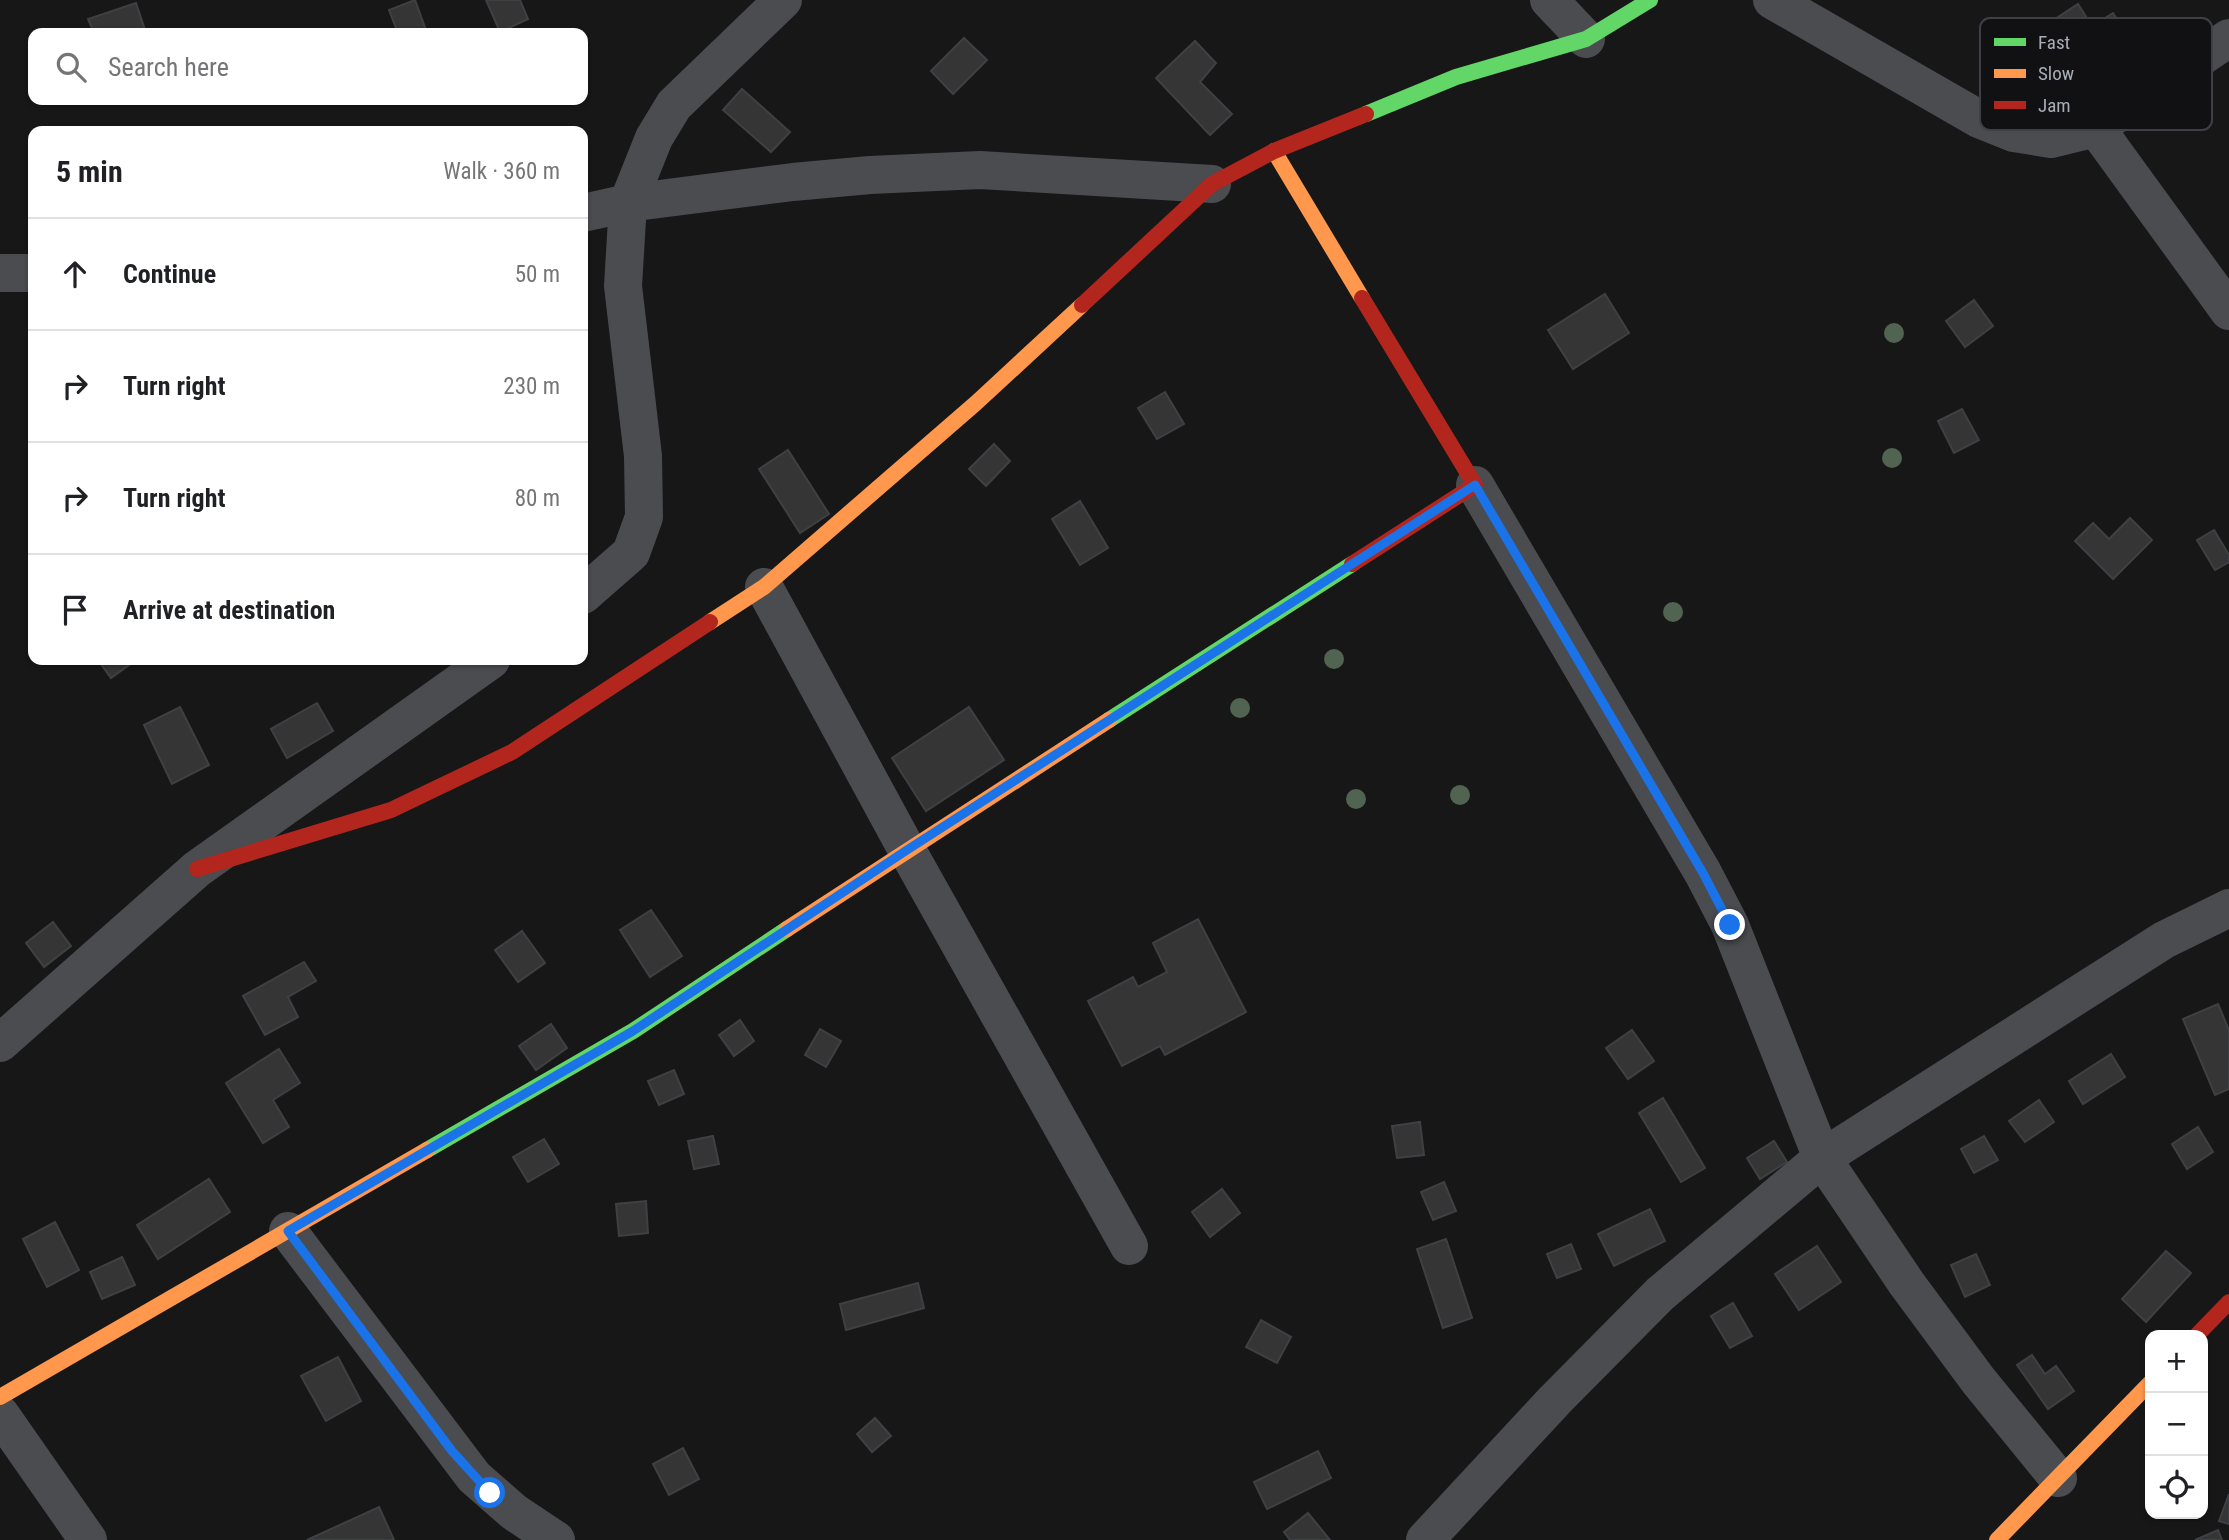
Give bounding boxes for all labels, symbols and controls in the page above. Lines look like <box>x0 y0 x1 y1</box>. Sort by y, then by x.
legend <box>1980 18 2212 130</box>
search box <box>28 28 588 105</box>
text: Fast <box>2038 31 2070 54</box>
icon: search <box>52 48 90 86</box>
text: Search here <box>108 52 229 82</box>
text: Slow <box>2038 62 2074 85</box>
text: Jam <box>2038 94 2071 117</box>
text: 5 min <box>56 154 123 189</box>
text: Walk · 360 m <box>443 158 560 185</box>
icon: ahead <box>56 255 94 293</box>
text: Continue <box>123 259 216 289</box>
text: 50 m <box>515 261 560 288</box>
icon: right <box>56 367 94 405</box>
text: Turn right <box>123 371 225 401</box>
text: 230 m <box>503 373 560 400</box>
icon: right <box>56 479 94 517</box>
text: Turn right <box>123 483 225 513</box>
text: 80 m <box>515 485 560 512</box>
icon: arrive <box>56 591 94 629</box>
text: Arrive at destination <box>123 595 335 625</box>
route end <box>1714 909 1745 940</box>
map controls <box>2145 1330 2208 1519</box>
button: + <box>2145 1330 2208 1393</box>
button: − <box>2145 1393 2208 1456</box>
button: locate <box>2145 1456 2208 1519</box>
route start <box>474 1477 505 1508</box>

